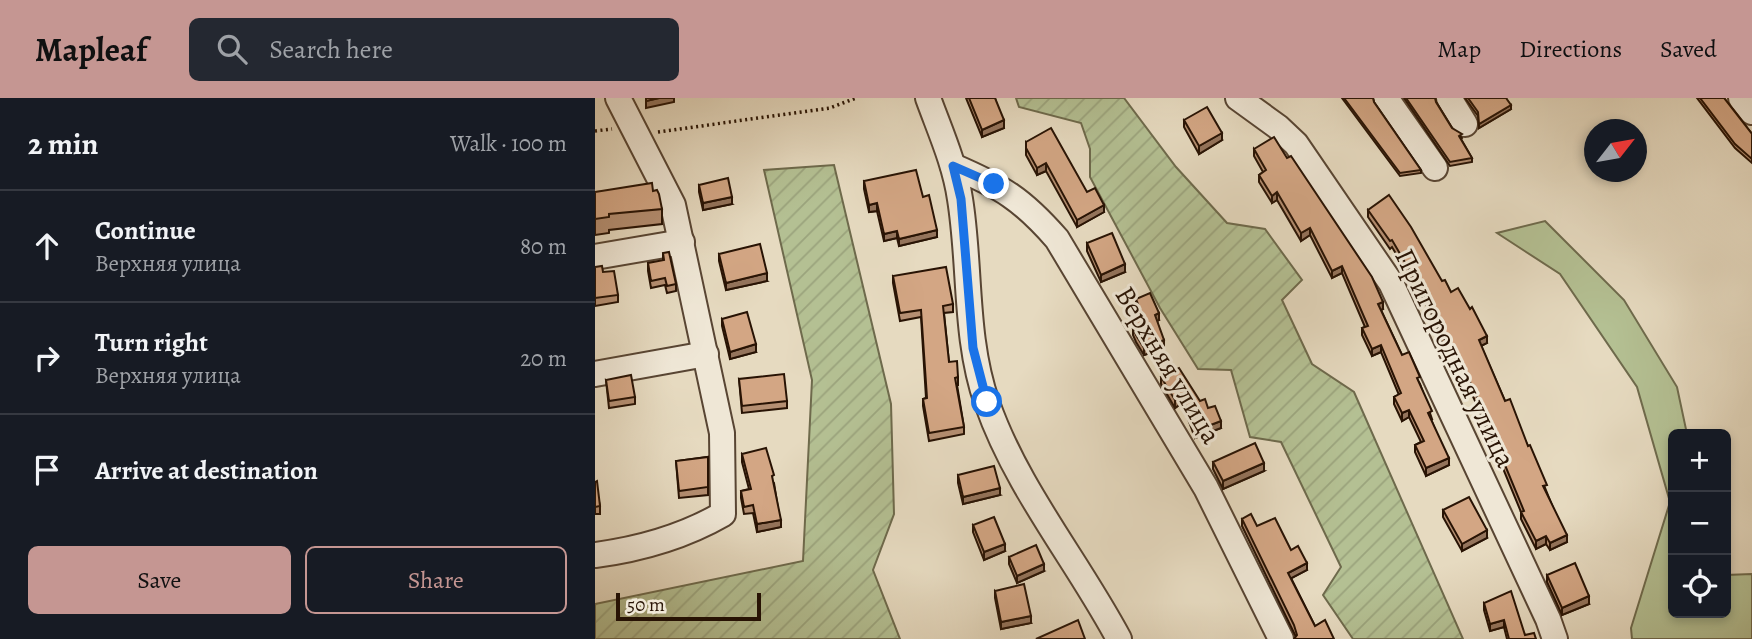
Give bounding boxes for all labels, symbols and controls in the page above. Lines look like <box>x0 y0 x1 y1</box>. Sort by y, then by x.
search box <box>189 18 679 81</box>
text: Mapleaf <box>35 27 147 72</box>
icon: search <box>213 30 251 68</box>
text: Search here <box>269 32 393 67</box>
text: Map <box>1437 33 1481 65</box>
text: Directions <box>1519 33 1622 65</box>
text: Saved <box>1660 33 1717 65</box>
north arrow <box>1584 119 1647 182</box>
text: 2 min <box>28 124 98 164</box>
text: Walk · 100 m <box>450 128 567 159</box>
route end <box>978 168 1009 199</box>
text: Continue <box>95 213 196 248</box>
icon: ahead <box>28 227 66 265</box>
text: 80 m <box>520 231 567 262</box>
street label: Пригородная улица <box>1385 242 1525 474</box>
text: Верхняя улица <box>95 248 241 279</box>
street label: Верхняя улица <box>1106 279 1230 451</box>
text: Turn right <box>95 325 208 360</box>
icon: right <box>28 339 66 377</box>
text: 20 m <box>520 343 567 374</box>
text: Верхняя улица <box>95 360 241 391</box>
route start <box>971 386 1002 417</box>
map controls <box>1668 429 1731 618</box>
button: + <box>1668 429 1731 492</box>
icon: arrive <box>28 451 66 489</box>
text: Arrive at destination <box>95 453 318 488</box>
button: − <box>1668 492 1731 555</box>
button: Save <box>28 546 291 614</box>
button: Share <box>305 546 567 614</box>
button: locate <box>1668 555 1731 618</box>
scale bar <box>616 590 761 622</box>
text: 50 m <box>627 592 665 618</box>

